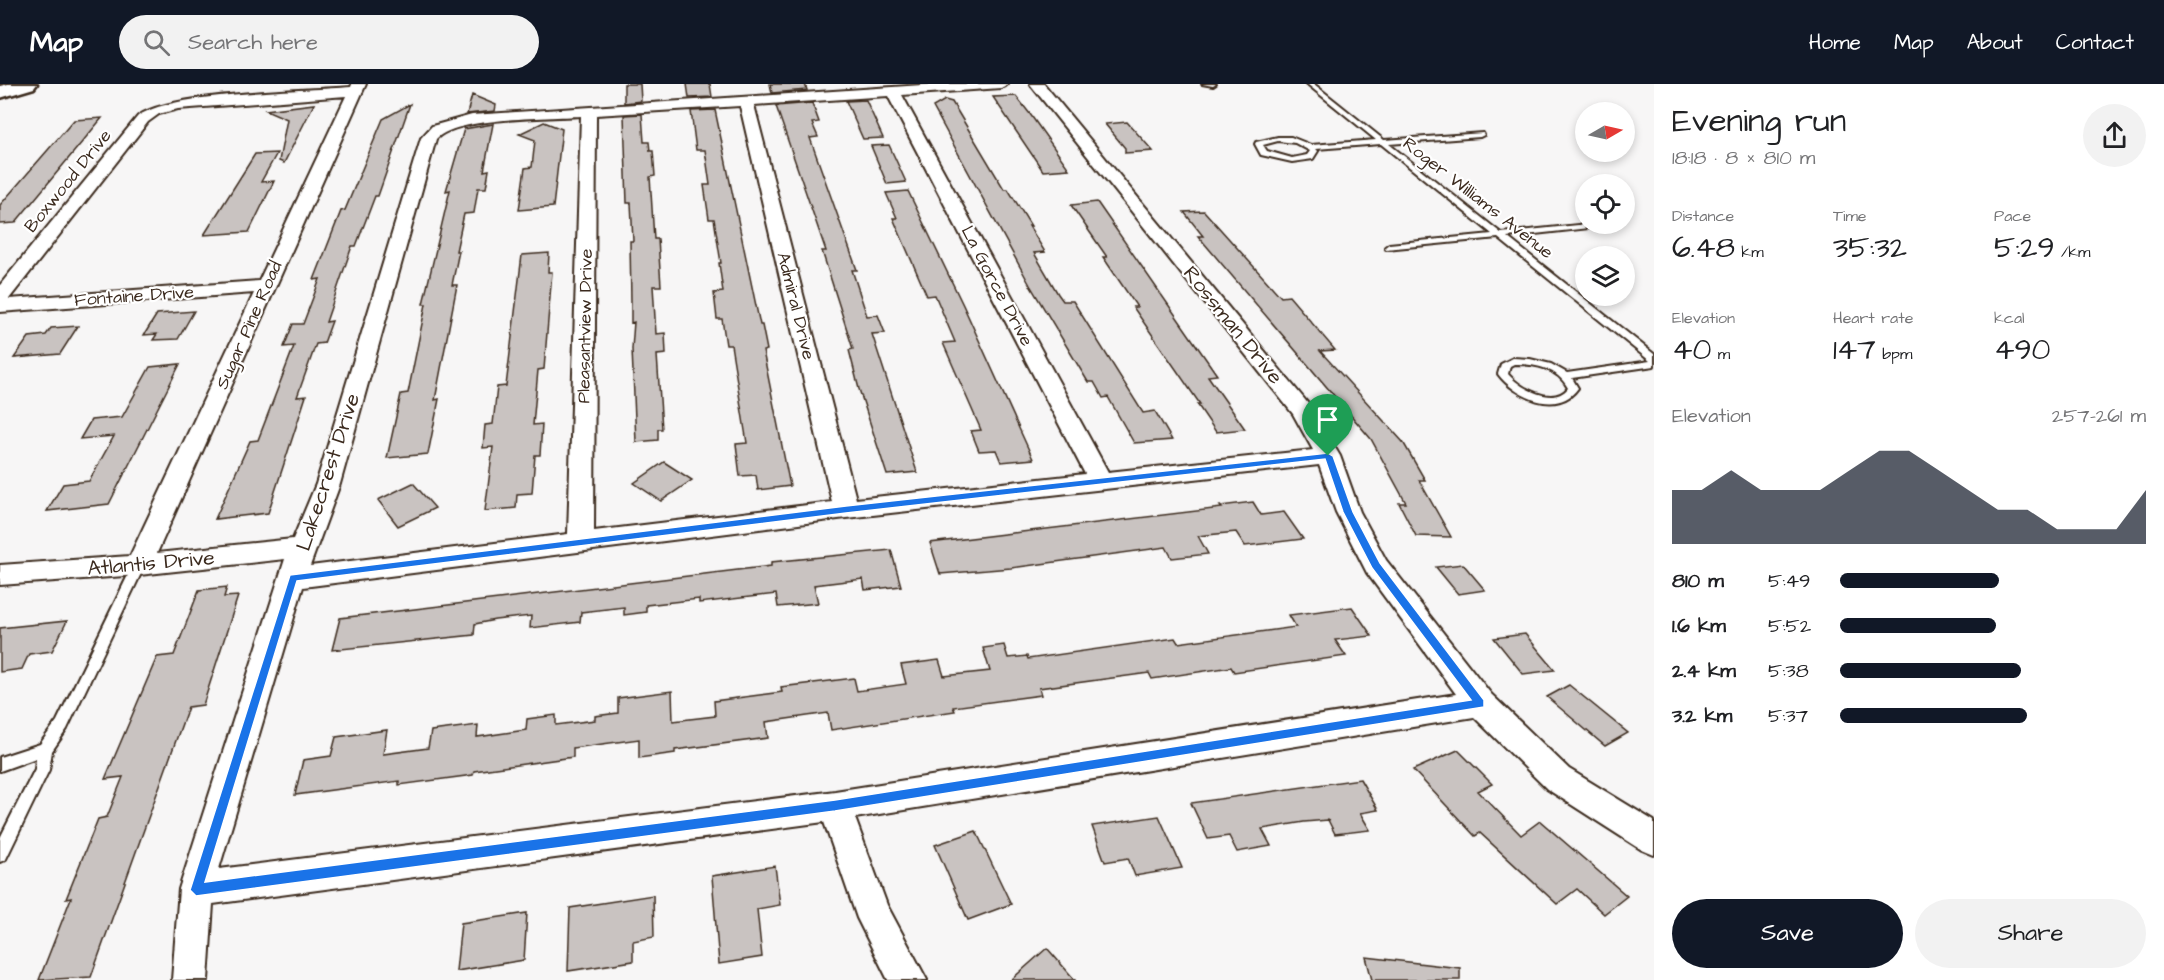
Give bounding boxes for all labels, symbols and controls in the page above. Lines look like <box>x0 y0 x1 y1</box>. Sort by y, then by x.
search box <box>119 15 539 69</box>
text: Map <box>30 23 83 62</box>
icon: search <box>140 26 173 59</box>
text: Search here <box>188 27 318 58</box>
text: Home <box>1809 28 1861 57</box>
text: Map <box>1894 28 1934 57</box>
text: About <box>1967 28 2023 57</box>
text: Contact <box>2056 28 2134 57</box>
text: Evening run <box>1672 98 1846 144</box>
north arrow <box>1575 102 1635 162</box>
map controls <box>1575 102 1635 306</box>
button: share <box>2083 104 2146 167</box>
street label: Boxwood Drive <box>19 124 118 238</box>
street label: Roger Williams Avenue <box>1397 131 1559 266</box>
text: 18:18 · 8 × 810 m <box>1672 144 1815 172</box>
button: locate <box>1575 174 1635 234</box>
text: Distance <box>1672 205 1734 227</box>
text: Time <box>1833 205 1867 227</box>
text: Pace <box>1994 205 2031 227</box>
street label: La Gorce Drive <box>955 221 1039 351</box>
text: 6.48 <box>1672 227 1735 269</box>
text: 35:32 <box>1833 227 1907 269</box>
text: 5:29 <box>1994 227 2055 269</box>
text: km <box>1735 241 1764 263</box>
text: /km <box>2055 241 2090 263</box>
button: layers <box>1575 246 1635 306</box>
street label: Pleasantview Drive <box>571 248 599 404</box>
street label: Admiral Drive <box>771 250 821 363</box>
street label: Sugar Pine Road <box>210 257 289 393</box>
street label: Rossman Drive <box>1176 260 1290 390</box>
street label: Fontaine Drive <box>73 279 195 313</box>
text: Elevation <box>1672 307 1735 329</box>
text: Heart rate <box>1833 307 1913 329</box>
text: kcal <box>1994 307 2025 329</box>
text: 40 <box>1672 329 1711 371</box>
text: 147 <box>1833 329 1876 371</box>
text: 490 <box>1994 329 2050 371</box>
text: m <box>1711 343 1730 365</box>
text: bpm <box>1876 343 1912 365</box>
street label: Lakecrest Drive <box>289 390 367 554</box>
pin <box>1302 394 1353 456</box>
text: Elevation <box>1672 402 1751 430</box>
text: 257–261 m <box>2052 402 2146 430</box>
icon: arrive <box>1311 403 1344 436</box>
street label: Atlantis Drive <box>86 543 216 583</box>
text: 810 m <box>1672 567 1724 595</box>
text: 5:49 <box>1768 567 1811 595</box>
text: 1.6 km <box>1672 612 1726 640</box>
text: 5:52 <box>1768 612 1811 640</box>
text: 2.4 km <box>1672 657 1736 685</box>
text: 5:38 <box>1768 657 1809 685</box>
text: 3.2 km <box>1672 702 1732 730</box>
text: 5:37 <box>1768 702 1808 730</box>
button: Save <box>1672 899 1903 968</box>
button: Share <box>1915 899 2146 968</box>

